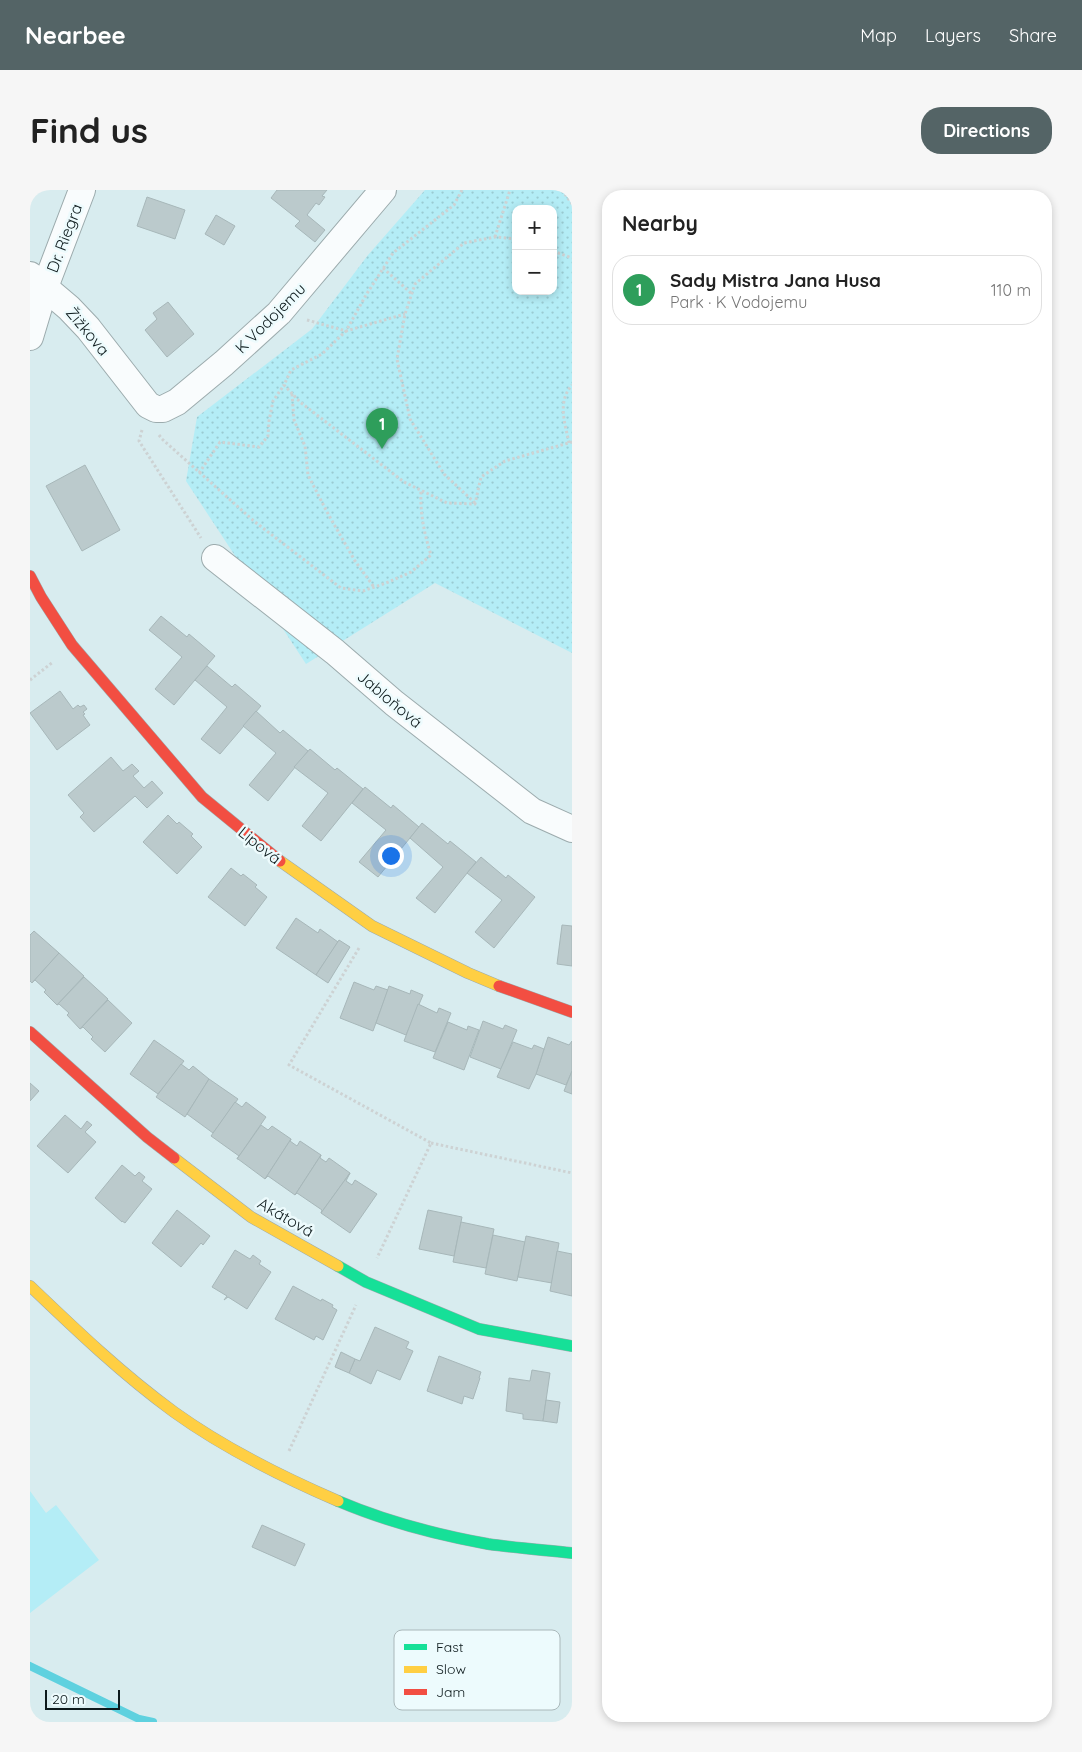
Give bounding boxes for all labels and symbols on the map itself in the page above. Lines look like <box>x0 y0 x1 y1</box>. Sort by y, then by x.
street label: Dr. Riegra <box>42 201 86 275</box>
street label: K Vodojemu <box>231 279 309 357</box>
street label: Žižkova <box>62 303 114 359</box>
pin: 1 <box>366 408 398 449</box>
street label: Jabloňová <box>353 666 427 732</box>
street label: Lipová <box>235 822 285 868</box>
your location <box>378 843 404 869</box>
street label: Akátová <box>254 1193 318 1241</box>
legend <box>394 1630 560 1710</box>
text: Fast <box>436 1638 464 1656</box>
text: Slow <box>436 1660 466 1678</box>
text: Jam <box>436 1683 465 1701</box>
scale bar <box>45 1687 120 1710</box>

